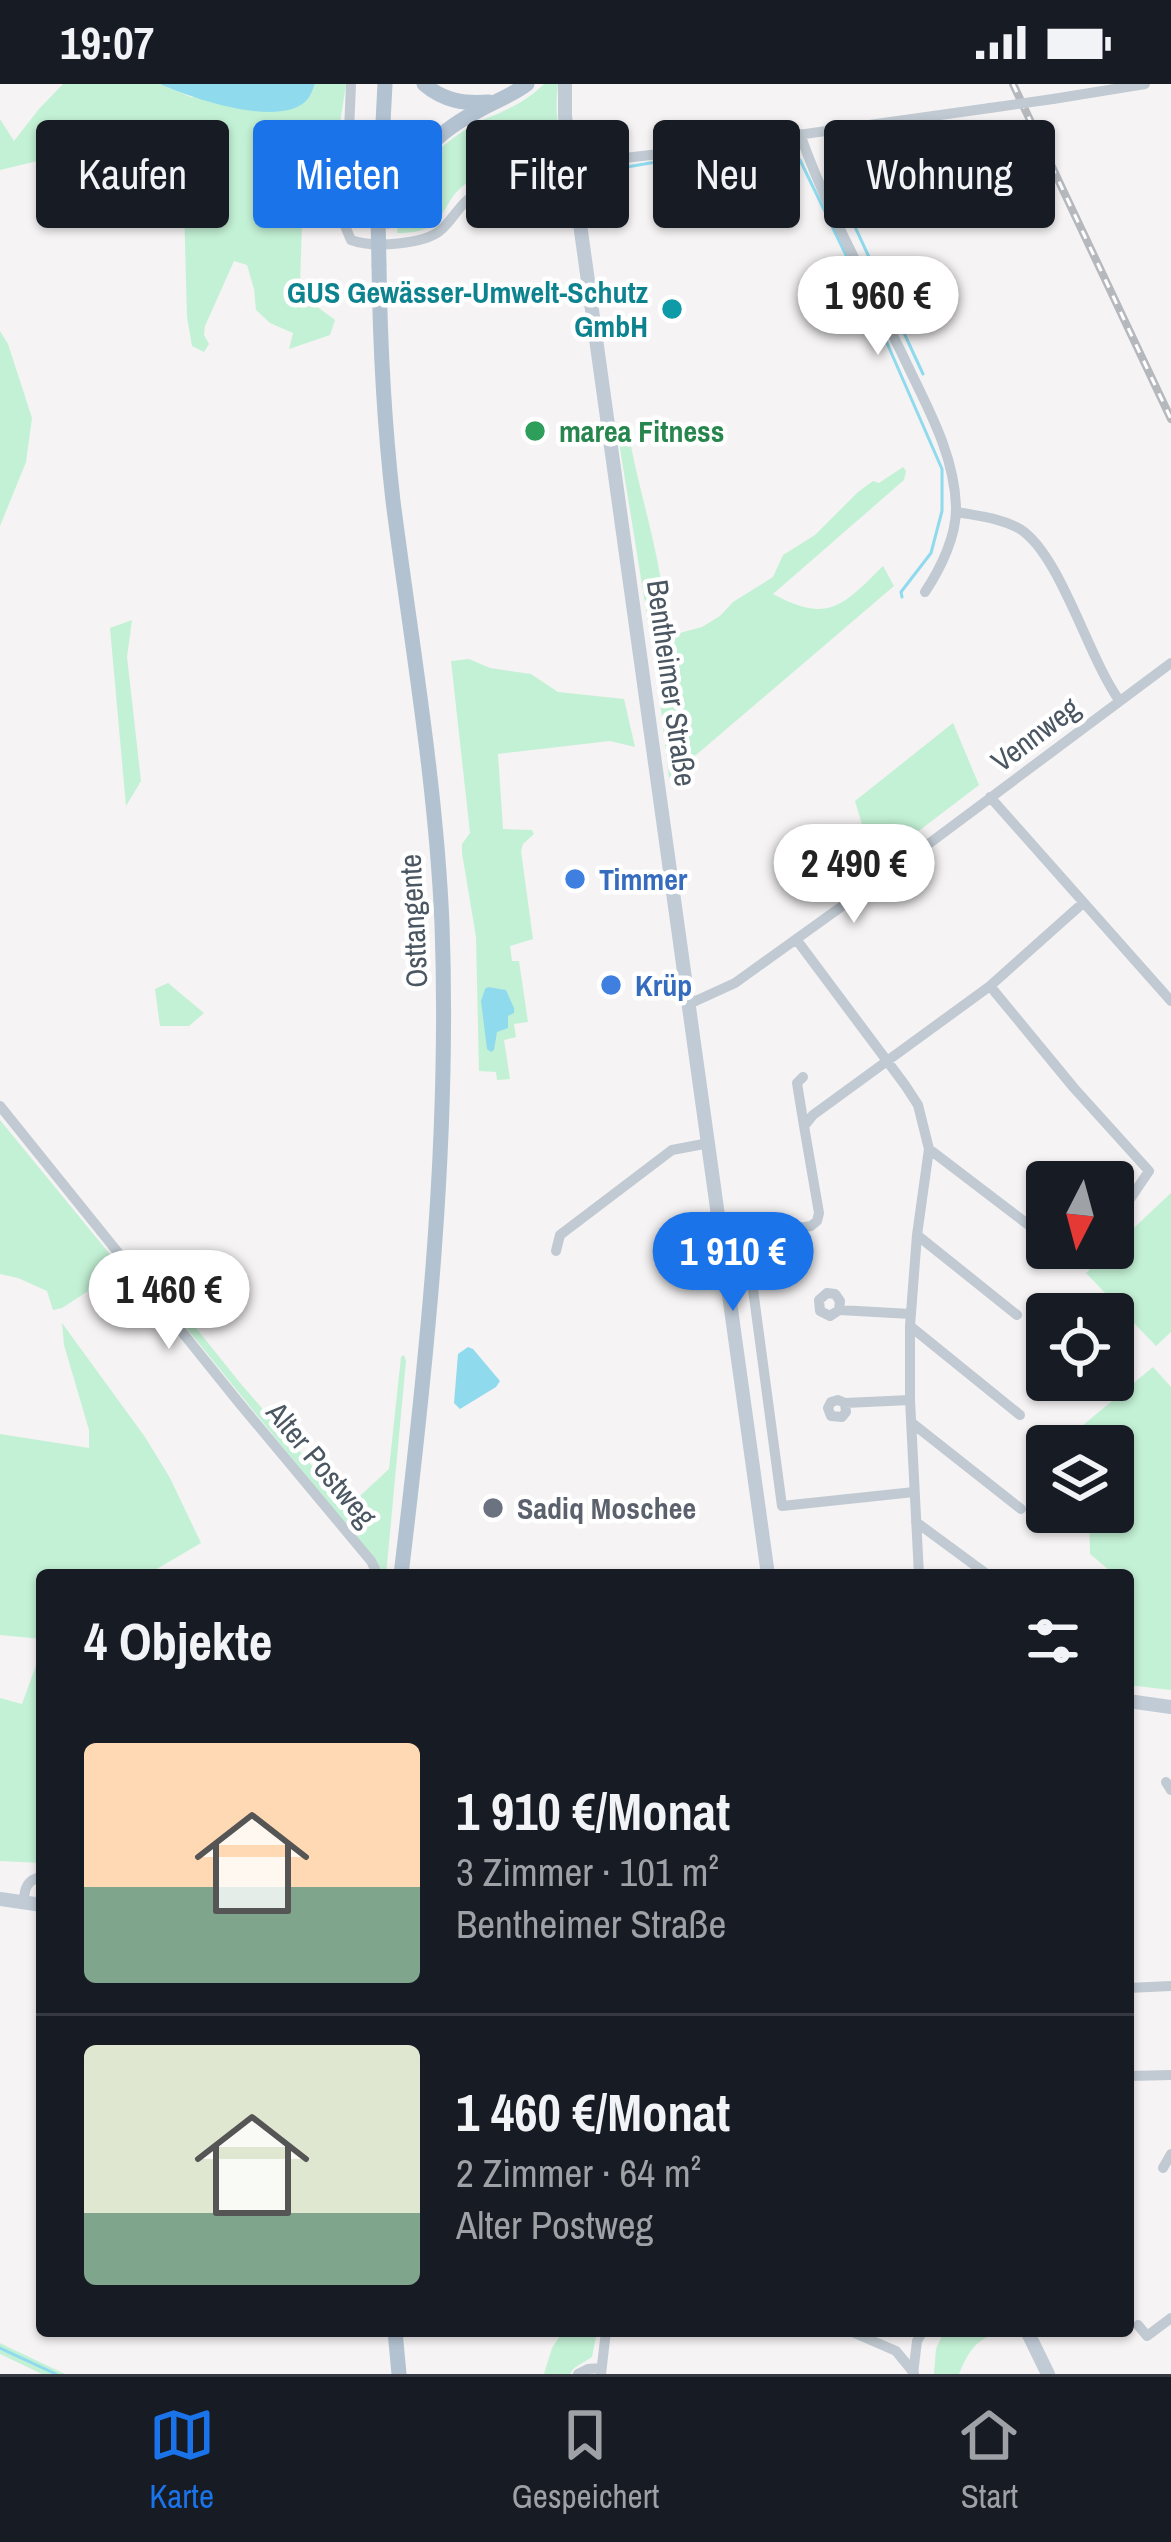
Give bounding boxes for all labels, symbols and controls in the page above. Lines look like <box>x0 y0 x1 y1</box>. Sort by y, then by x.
text: 19:07 <box>60 12 154 73</box>
chip: Kaufen <box>36 120 229 228</box>
chip: Mieten <box>253 120 442 228</box>
chip: Filter <box>466 120 629 228</box>
chip: Neu <box>653 120 800 228</box>
chip: Wohnung <box>824 120 1055 228</box>
pin: 1 960 € <box>767 256 989 358</box>
text: 1 960 € <box>825 269 931 321</box>
place label: GUS Gewässer-Umwelt-Schutz GmbH <box>287 272 648 346</box>
marker: GUS Gewässer-Umwelt-Schutz GmbH <box>659 296 685 322</box>
place label: marea Fitness <box>559 411 724 451</box>
marker: marea Fitness <box>522 418 548 444</box>
street label: Bentheimer Straße <box>638 577 706 789</box>
street label: Vennweg <box>983 687 1088 780</box>
pin: 2 490 € <box>743 824 965 926</box>
text: 2 490 € <box>801 837 907 889</box>
street label: Osttangente <box>390 853 436 989</box>
place label: Timmer <box>599 859 688 899</box>
marker: Timmer <box>562 866 588 892</box>
place label: Krüp <box>635 965 692 1005</box>
marker: Krüp <box>598 972 624 998</box>
north arrow <box>1026 1161 1134 1269</box>
map controls <box>1026 1161 1134 1533</box>
pin: 1 910 € <box>622 1212 844 1314</box>
text: 1 910 € <box>680 1225 786 1277</box>
pin: 1 460 € <box>58 1250 280 1352</box>
text: 1 460 € <box>116 1263 222 1315</box>
button: locate <box>1026 1293 1134 1401</box>
street label: Alter Postweg <box>257 1392 386 1535</box>
button: layers <box>1026 1425 1134 1533</box>
place label: Sadiq Moschee <box>517 1488 696 1528</box>
marker: Sadiq Moschee <box>480 1495 506 1521</box>
text: 4 Objekte <box>84 1607 272 1676</box>
icon: filters <box>1020 1608 1086 1674</box>
text: 1 910 €/Monat <box>456 1777 730 1846</box>
icon: home <box>180 1791 324 1935</box>
text: 3 Zimmer · 101 m² <box>456 1846 719 1898</box>
text: Bentheimer Straße <box>456 1898 726 1950</box>
text: 1 460 €/Monat <box>456 2078 730 2147</box>
icon: home <box>180 2093 324 2237</box>
text: 2 Zimmer · 64 m² <box>456 2147 701 2199</box>
text: Alter Postweg <box>456 2199 653 2251</box>
tab: Karte <box>149 2402 215 2518</box>
tab: Gespeichert <box>512 2402 659 2518</box>
tab: Start <box>956 2402 1022 2518</box>

